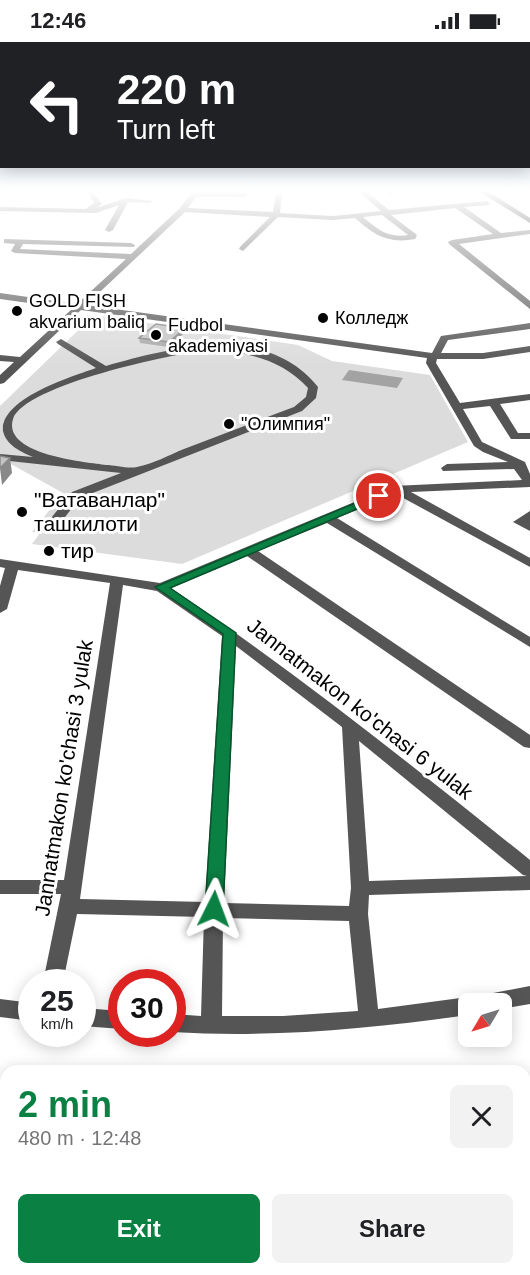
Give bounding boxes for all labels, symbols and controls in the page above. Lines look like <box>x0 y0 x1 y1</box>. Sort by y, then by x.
text: 12:46 <box>30 8 86 33</box>
icon: left <box>18 66 96 144</box>
text: 220 m <box>117 66 236 113</box>
text: Turn left <box>117 115 215 145</box>
place label: GOLD FISH akvarium baliq <box>29 291 145 332</box>
marker: GOLD FISH akvarium baliq <box>10 304 24 318</box>
place label: Колледж <box>335 308 408 328</box>
marker: Колледж <box>316 311 330 325</box>
place label: Fudbol akademiyasi <box>168 315 268 356</box>
marker: Fudbol akademiyasi <box>149 328 163 342</box>
place label: "Олимпия" <box>241 414 330 434</box>
marker: "Олимпия" <box>222 417 236 431</box>
pin <box>353 470 404 521</box>
icon: arrive <box>362 479 395 512</box>
place label: "Ватаванлар" ташкилоти <box>34 488 165 535</box>
marker: "Ватаванлар" ташкилоти <box>15 505 29 519</box>
place label: тир <box>61 539 94 562</box>
marker: тир <box>42 544 56 558</box>
street label: Jannatmakon ko'chasi 6 yulak <box>243 614 478 804</box>
street label: Jannatmakon ko'chasi 3 yulak <box>30 638 97 918</box>
position arrow <box>182 877 246 941</box>
speed limit sign: 30 <box>108 969 186 1047</box>
text: 25 <box>40 984 74 1017</box>
north arrow <box>458 993 512 1047</box>
map controls <box>458 993 512 1047</box>
text: km/h <box>41 1015 73 1032</box>
text: 2 min <box>18 1084 112 1125</box>
button: close <box>450 1085 513 1148</box>
text: 480 m · 12:48 <box>18 1127 141 1149</box>
button: Exit <box>18 1194 260 1263</box>
button: Share <box>272 1194 513 1263</box>

